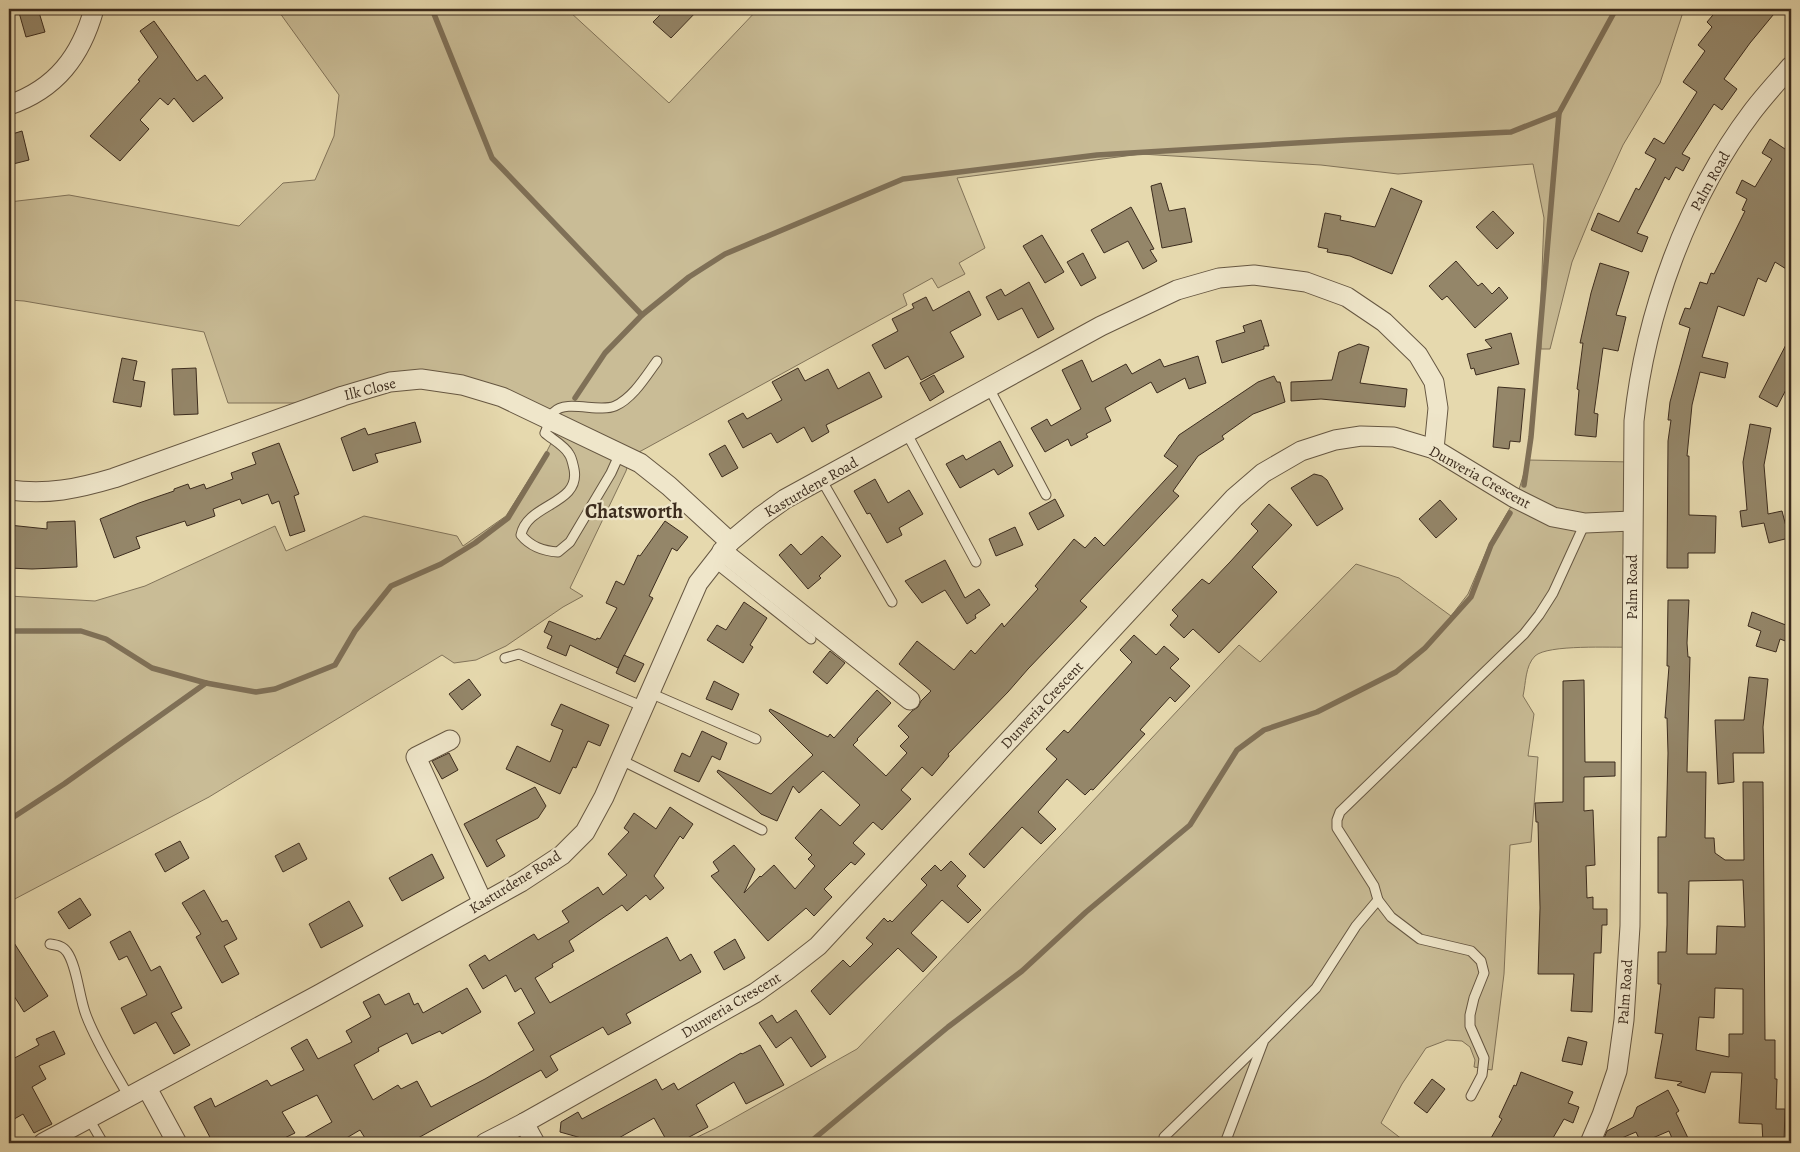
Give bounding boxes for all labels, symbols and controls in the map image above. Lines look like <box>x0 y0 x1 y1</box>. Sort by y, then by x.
street label: Palm Road <box>1685 147 1735 214</box>
street label: Ilk Close <box>342 373 398 405</box>
street label: Dunveria Crescent <box>1426 441 1534 513</box>
street label: Kasturdene Road <box>761 452 862 522</box>
district label: Chatsworth <box>585 498 683 525</box>
street label: Palm Road <box>1622 553 1642 620</box>
street label: Dunveria Crescent <box>996 657 1088 753</box>
street label: Kasturdene Road <box>465 845 566 918</box>
street label: Palm Road <box>1613 958 1637 1025</box>
street label: Dunveria Crescent <box>677 967 785 1043</box>

